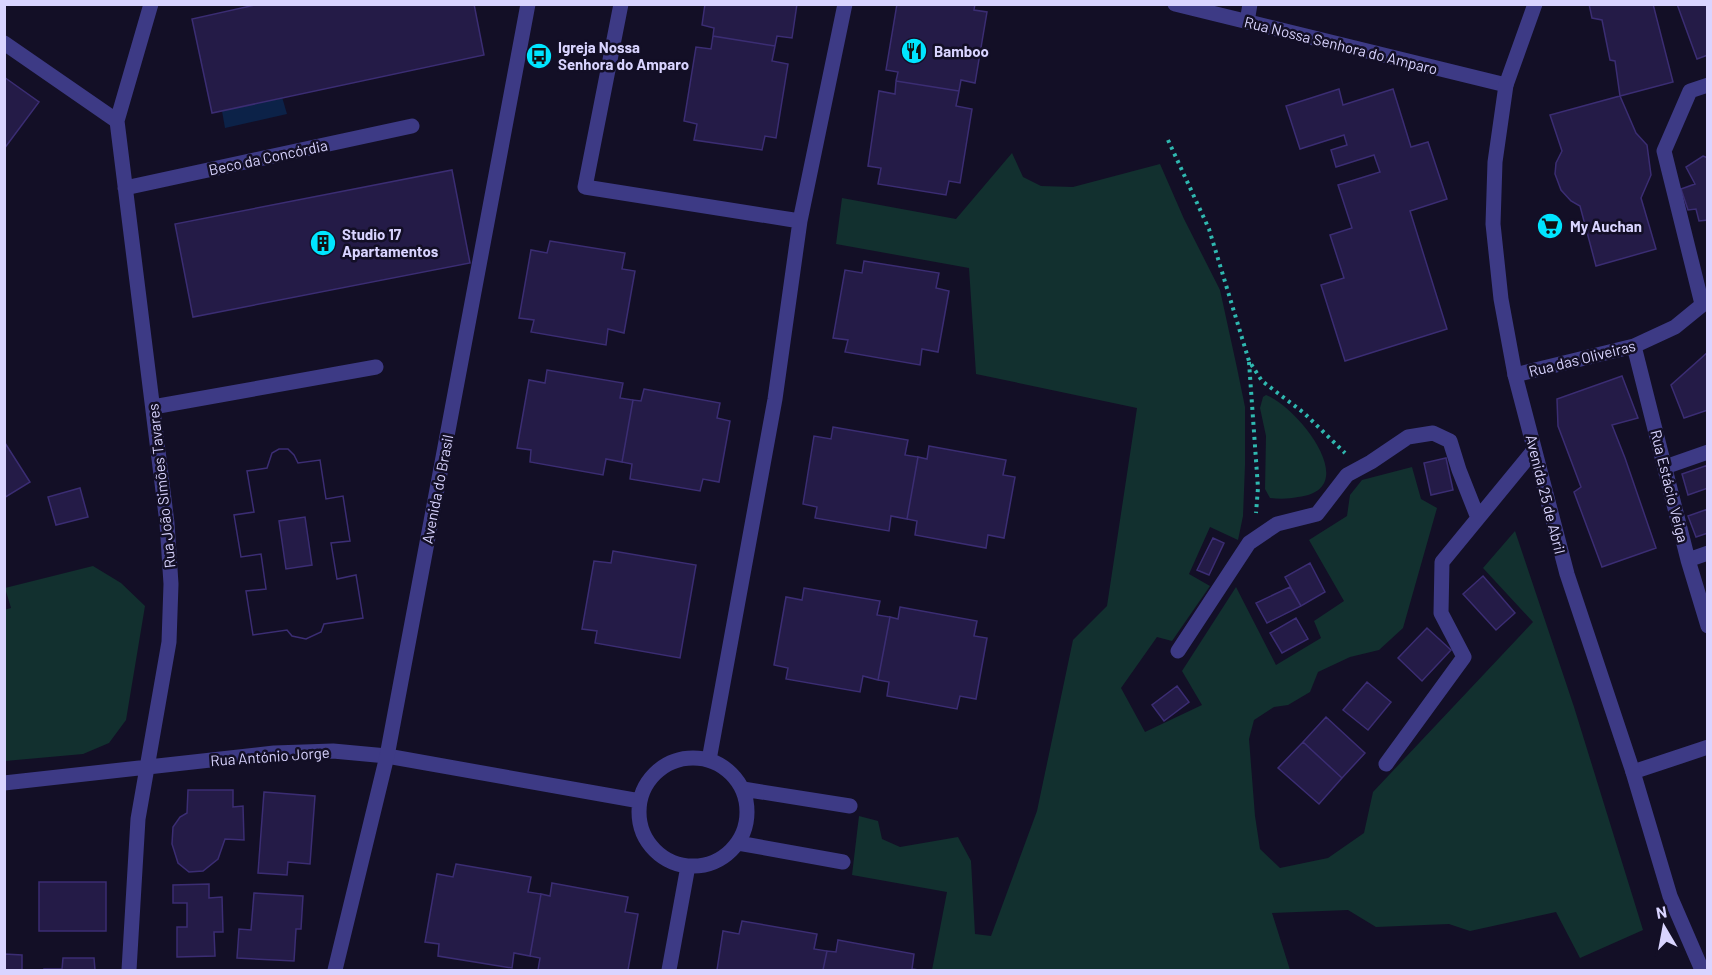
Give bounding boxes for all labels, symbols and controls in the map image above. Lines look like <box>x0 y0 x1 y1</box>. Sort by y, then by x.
street label: Rua Nossa Senhora do Amparo <box>1243 12 1439 78</box>
restaurant icon: Bamboo <box>899 36 929 66</box>
place label: Igreja Nossa Senhora do Amparo <box>558 38 689 73</box>
bus stop icon: Igreja Nossa Senhora do Amparo <box>524 41 554 71</box>
place label: Bamboo <box>934 42 989 60</box>
street label: Beco da Concórdia <box>207 136 329 178</box>
supermarket icon: My Auchan <box>1535 211 1565 241</box>
place label: My Auchan <box>1570 217 1642 235</box>
place label: Studio 17 Apartamentos <box>342 225 439 260</box>
building icon: Studio 17 Apartamentos <box>308 228 338 258</box>
street label: Rua das Oliveiras <box>1527 336 1637 380</box>
street label: Rua João Simões Tavares <box>143 403 179 569</box>
street label: Rua Estácio Veiga <box>1647 428 1693 544</box>
street label: Avenida 25 de Abril <box>1522 432 1570 556</box>
street label: Avenida do Brasil <box>418 433 456 545</box>
street label: Rua António Jorge <box>210 743 330 769</box>
north arrow <box>1634 897 1694 957</box>
text: N <box>1654 901 1668 922</box>

